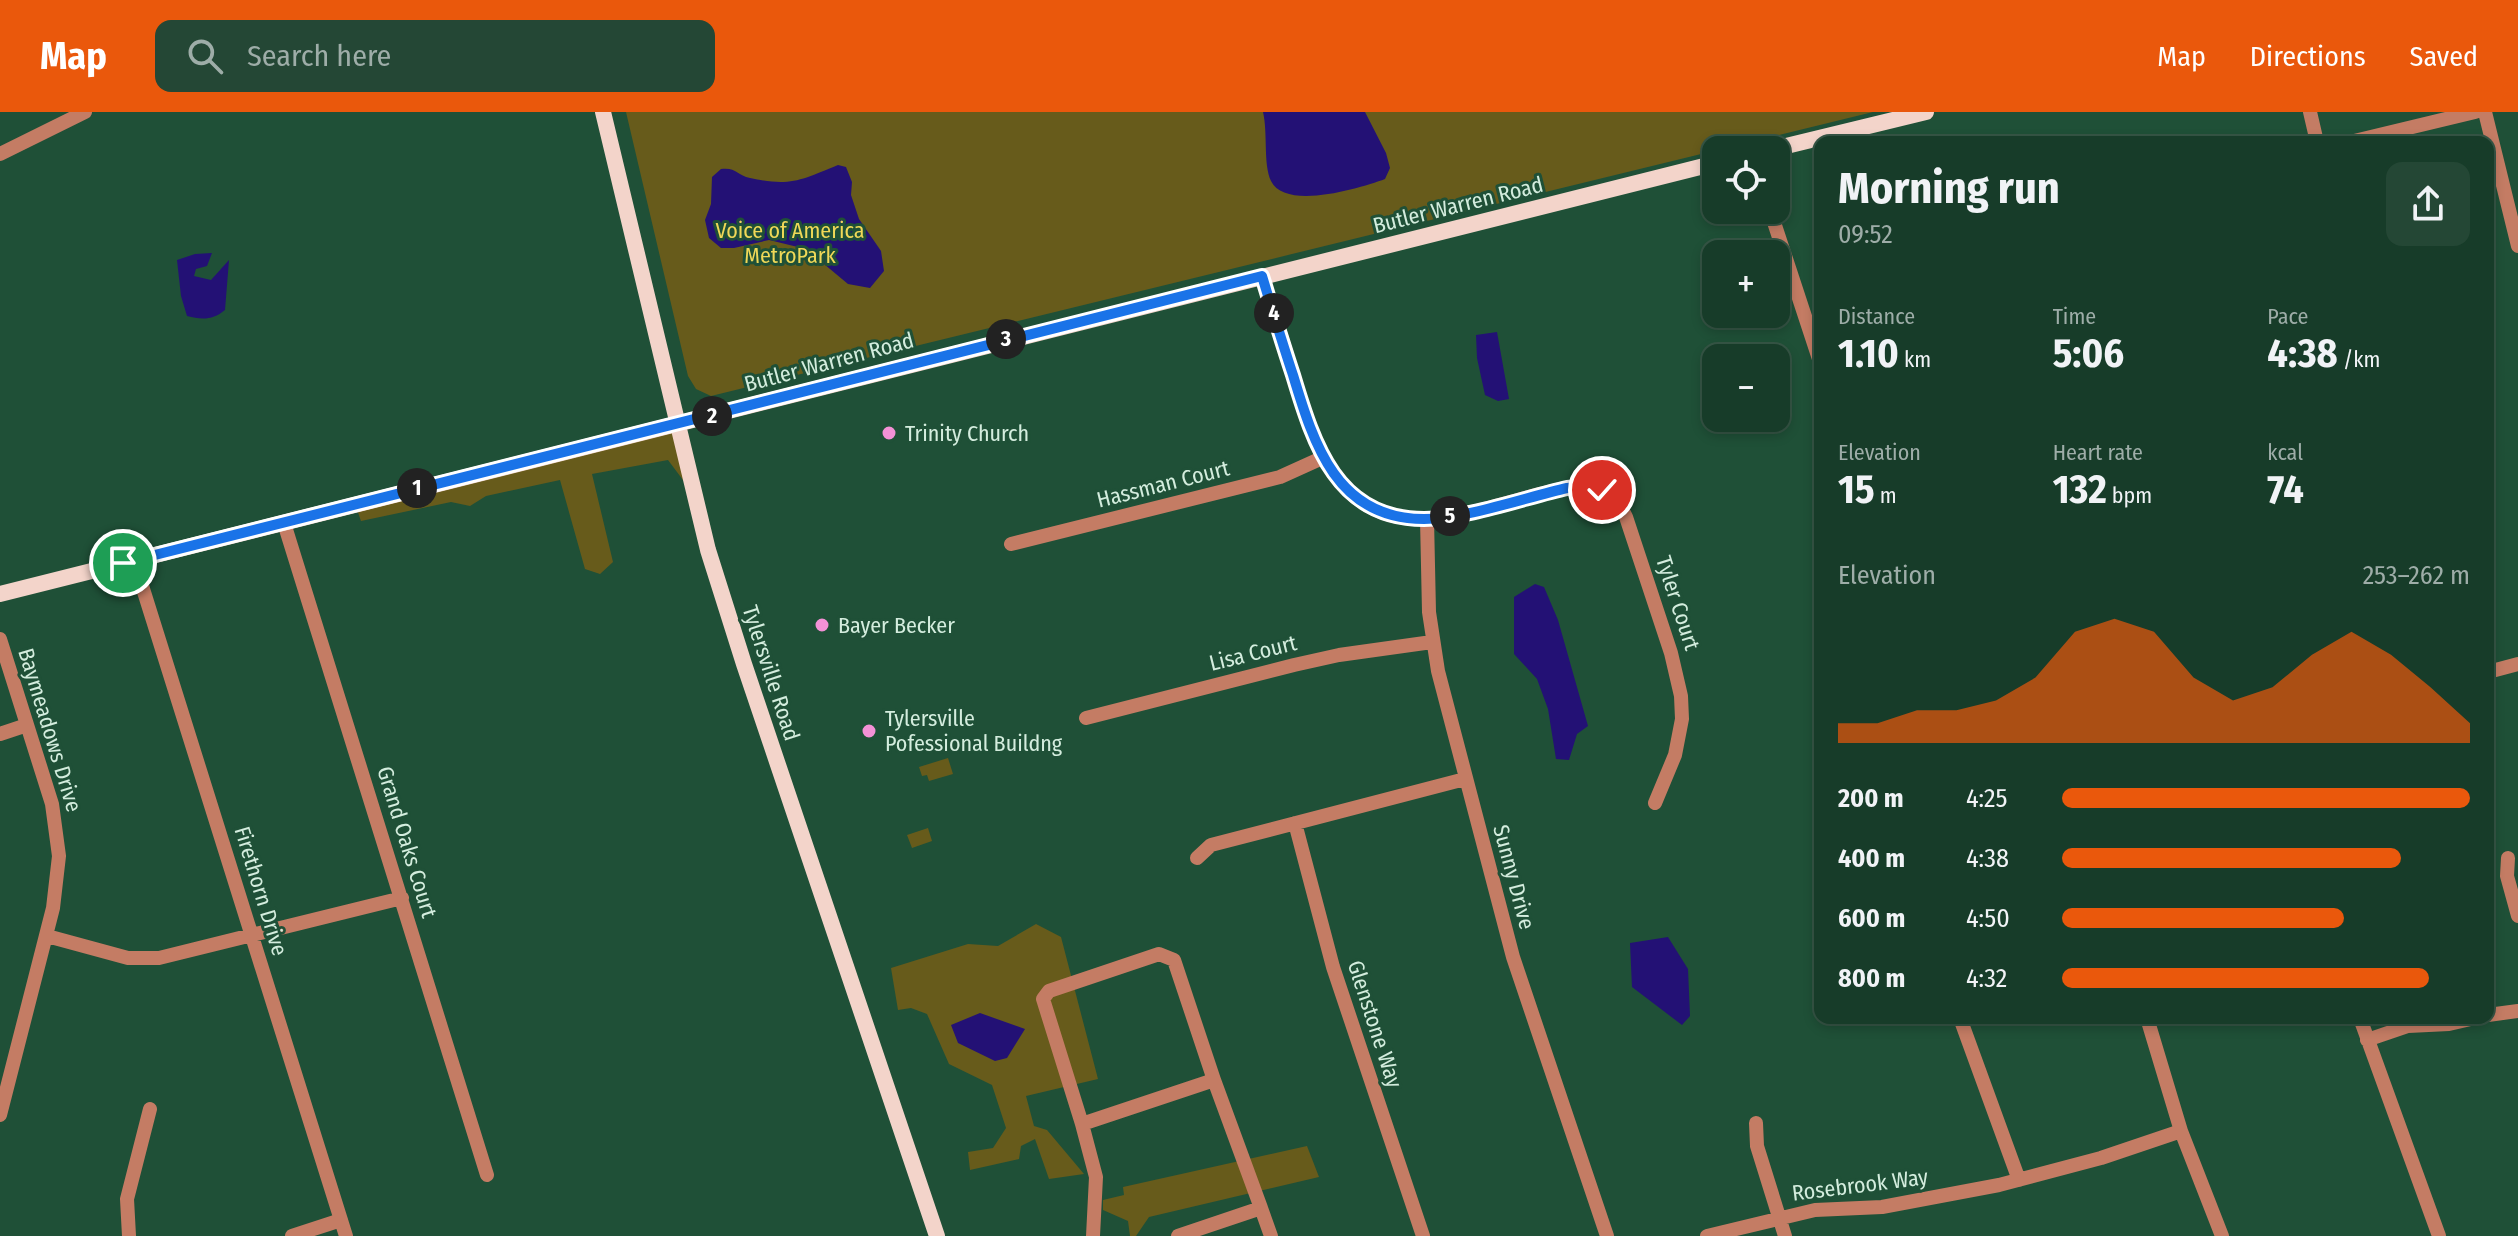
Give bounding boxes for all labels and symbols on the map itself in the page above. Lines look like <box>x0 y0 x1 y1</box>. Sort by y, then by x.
street label: Butler Warren Road <box>1370 171 1546 239</box>
park label: Voice of America MetroPark <box>716 217 864 269</box>
pin: 4 <box>1254 293 1294 333</box>
pin: 3 <box>986 319 1026 359</box>
street label: Butler Warren Road <box>741 326 917 398</box>
pin: 2 <box>692 396 732 436</box>
place label: Trinity Church <box>905 420 1029 447</box>
marker: Trinity Church <box>880 424 898 442</box>
street label: Hassman Court <box>1094 454 1233 514</box>
pin <box>1568 456 1636 524</box>
pin: 1 <box>397 468 437 508</box>
pin: 5 <box>1430 496 1470 536</box>
pin <box>89 529 157 597</box>
street label: Tyler Court <box>1650 553 1706 654</box>
street label: Tylersville Road <box>736 602 806 744</box>
place label: Bayer Becker <box>838 612 955 639</box>
marker: Bayer Becker <box>813 616 831 634</box>
street label: Lisa Court <box>1206 629 1300 677</box>
street label: Baymeadows Drive <box>12 645 88 815</box>
place label: Tylersville Pofessional Buildng <box>885 705 1063 757</box>
marker: Tylersville Pofessional Buildng <box>860 722 878 740</box>
street label: Grand Oaks Court <box>371 763 443 922</box>
street label: Sunny Drive <box>1487 822 1541 932</box>
street label: Firethorn Drive <box>229 823 293 959</box>
street label: Glenstone Way <box>1342 957 1408 1091</box>
street label: Rosebrook Way <box>1790 1163 1930 1207</box>

